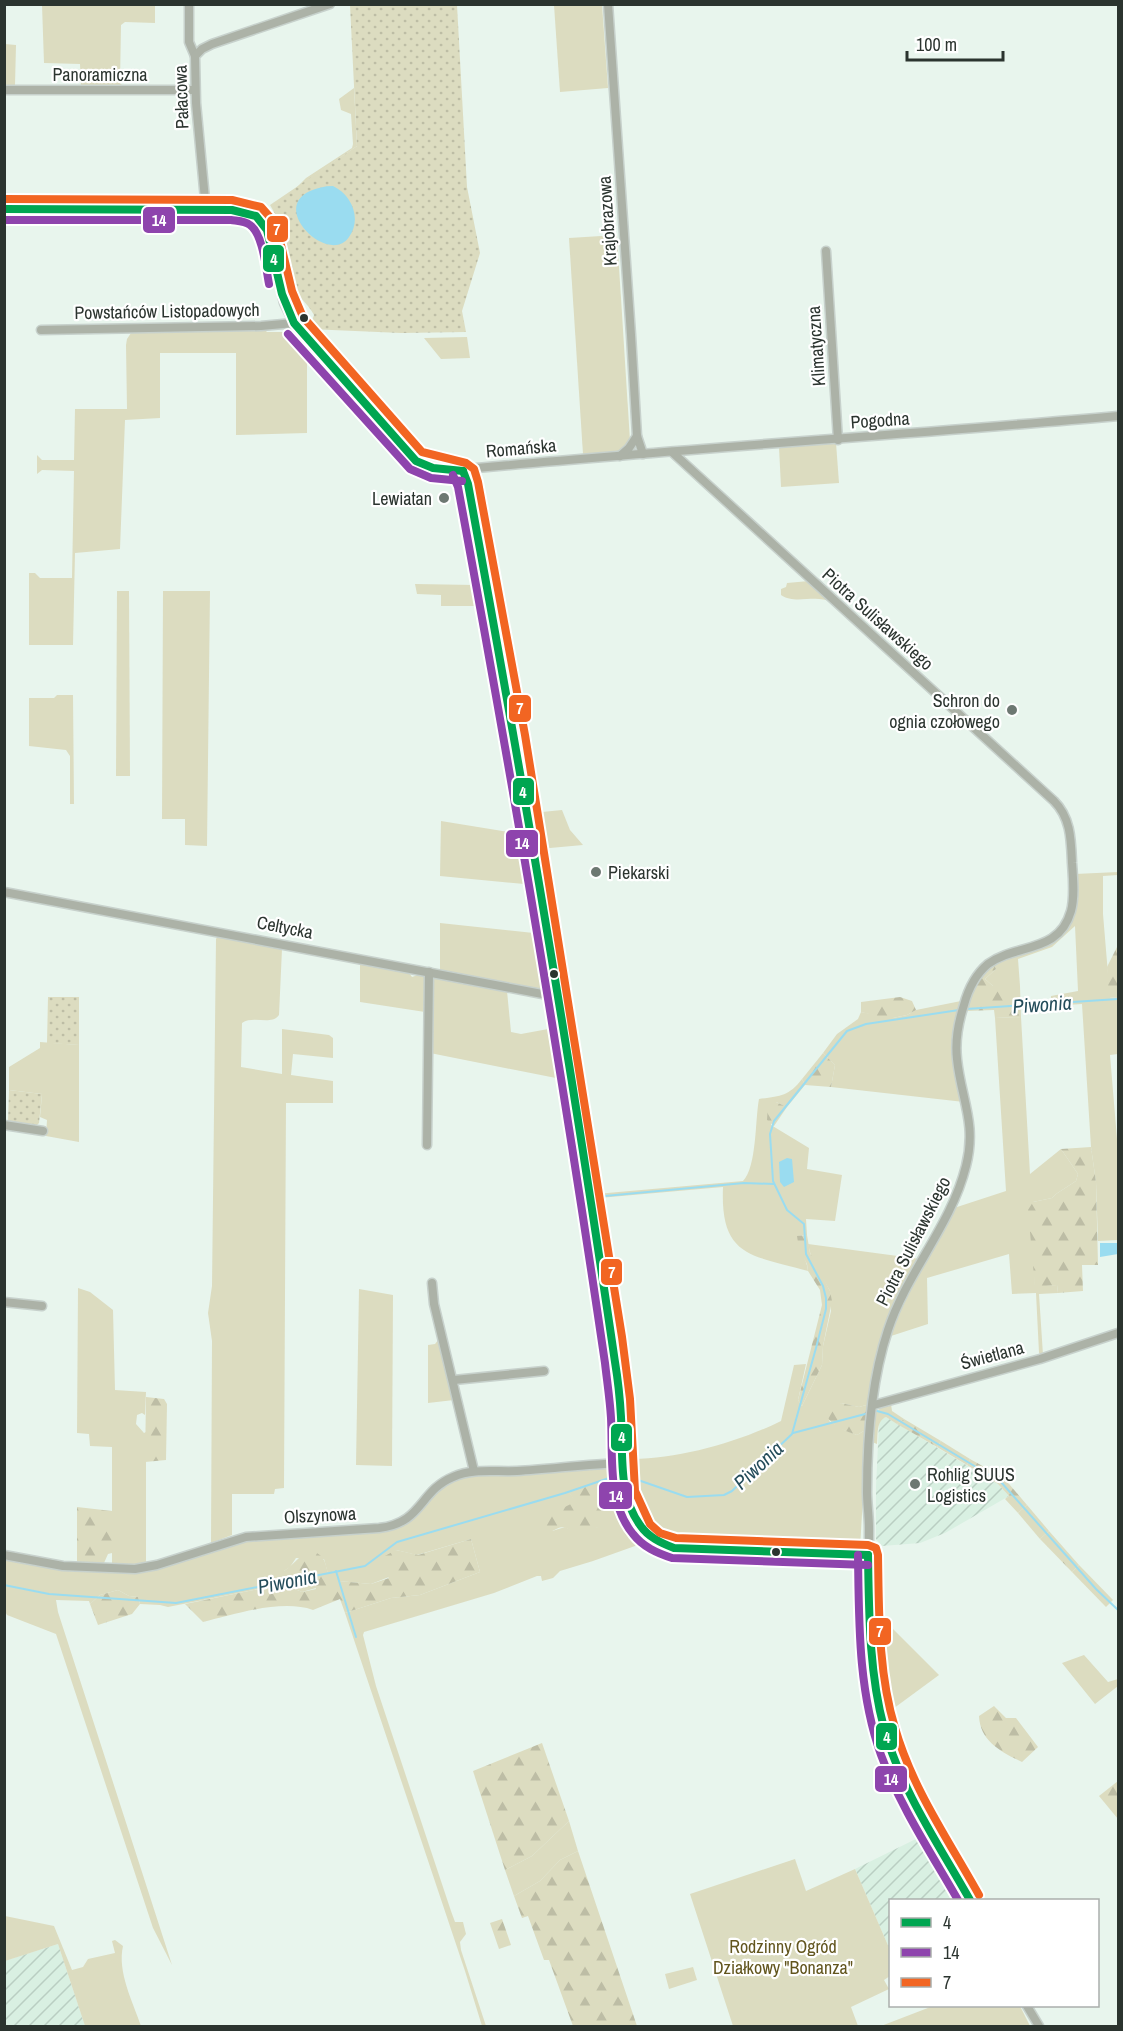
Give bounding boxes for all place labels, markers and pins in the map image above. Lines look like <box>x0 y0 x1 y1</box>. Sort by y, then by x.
unlabelled marker <box>298 312 310 324</box>
place label: Lewiatan <box>372 486 432 511</box>
marker: Lewiatan <box>437 491 451 505</box>
place label: Schron do ognia czołowego <box>889 688 1000 734</box>
marker: Schron do ognia czołowego <box>1005 703 1019 717</box>
place label: Piekarski <box>608 860 670 885</box>
marker: Piekarski <box>589 865 603 879</box>
unlabelled marker <box>548 968 560 980</box>
place label: Rohlig SUUS Logistics <box>927 1462 1015 1508</box>
marker: Rohlig SUUS Logistics <box>908 1477 922 1491</box>
unlabelled marker <box>770 1546 782 1558</box>

